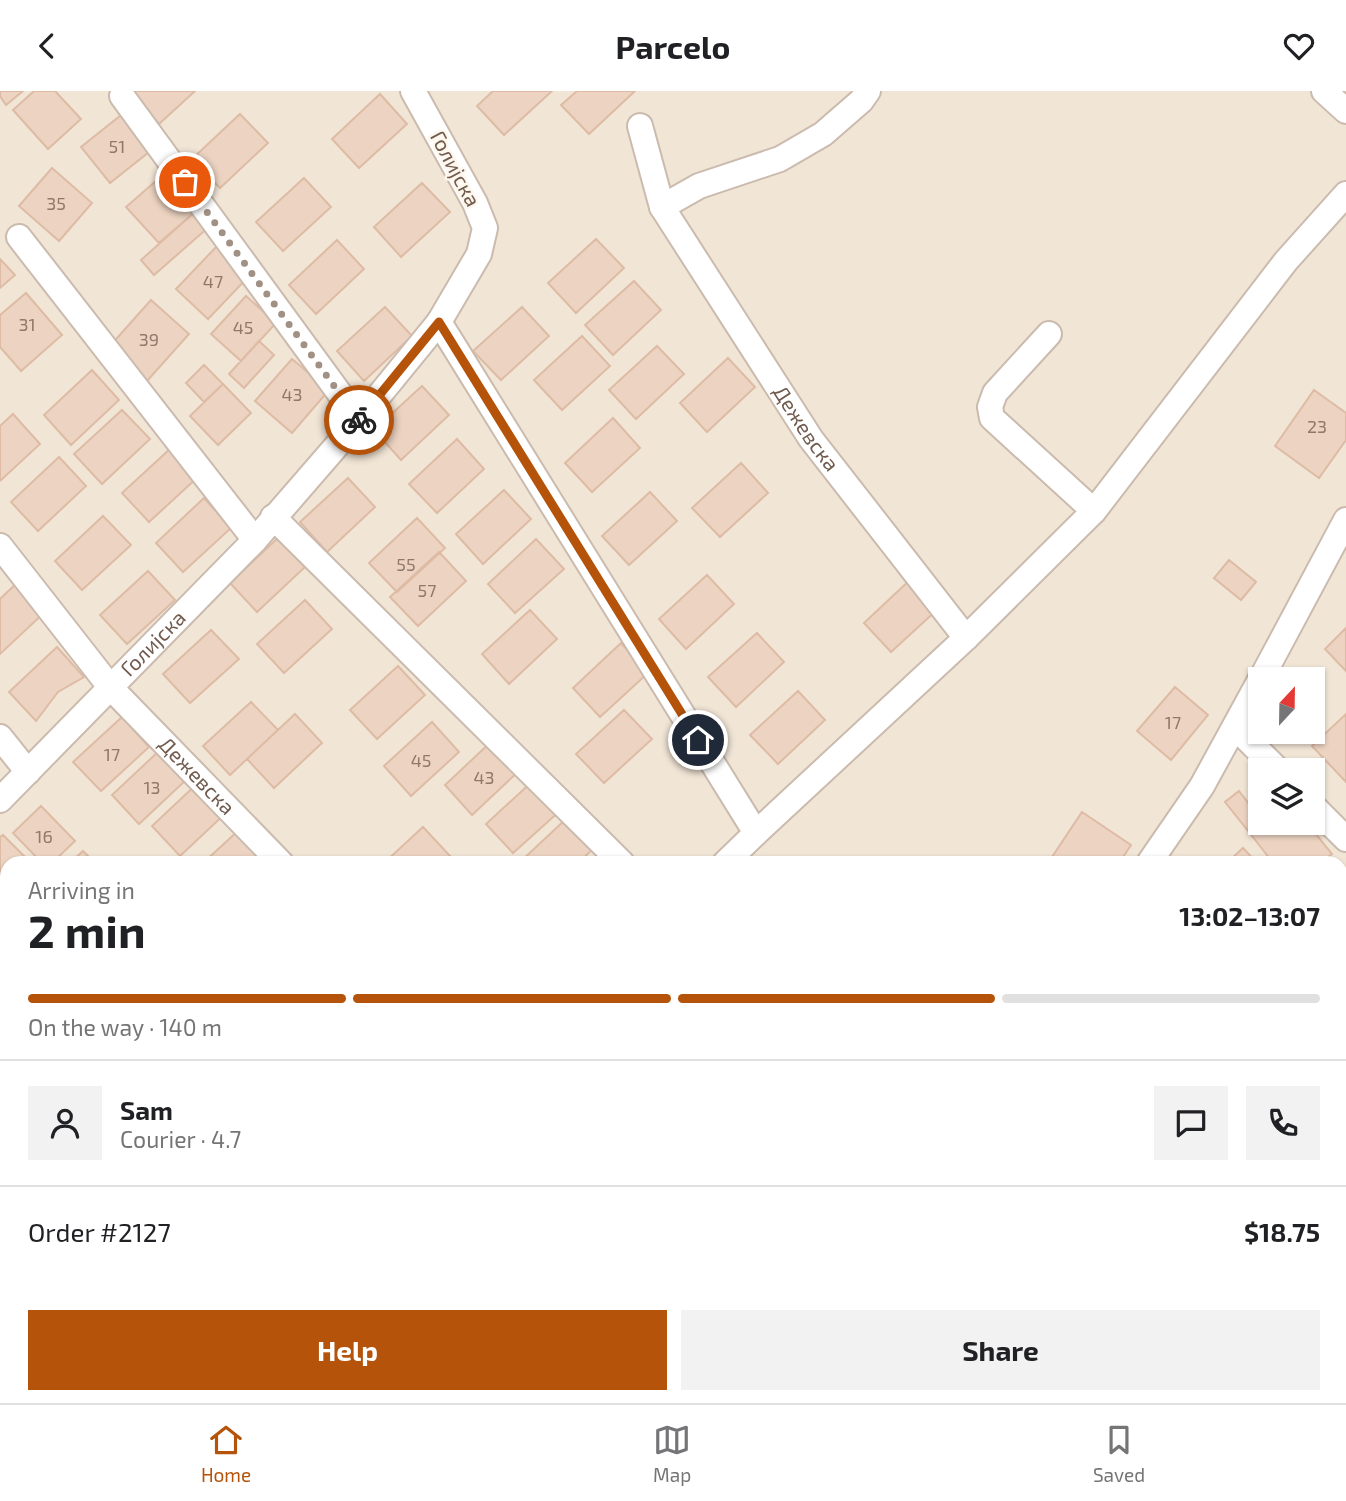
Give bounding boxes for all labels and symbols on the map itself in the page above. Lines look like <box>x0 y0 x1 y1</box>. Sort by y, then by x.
street label: Голијска <box>425 126 487 211</box>
house number: 51 <box>109 135 125 157</box>
pin <box>155 152 215 212</box>
house number: 35 <box>46 192 66 214</box>
house number: 47 <box>203 270 223 292</box>
house number: 31 <box>18 313 36 335</box>
house number: 45 <box>233 316 253 338</box>
house number: 39 <box>139 328 159 350</box>
street label: Дежевска <box>769 380 845 475</box>
house number: 43 <box>281 383 303 405</box>
courier <box>324 385 394 455</box>
house number: 23 <box>1307 415 1327 437</box>
house number: 55 <box>396 553 416 575</box>
house number: 57 <box>418 579 436 601</box>
street label: Голијска <box>115 605 190 681</box>
north arrow <box>1248 667 1325 744</box>
pin <box>668 710 728 770</box>
house number: 17 <box>1165 711 1181 733</box>
street label: Дежевска <box>154 731 241 819</box>
house number: 17 <box>104 743 120 765</box>
house number: 45 <box>411 749 431 771</box>
house number: 43 <box>473 766 495 788</box>
house number: 13 <box>143 776 161 798</box>
house number: 16 <box>35 825 53 847</box>

